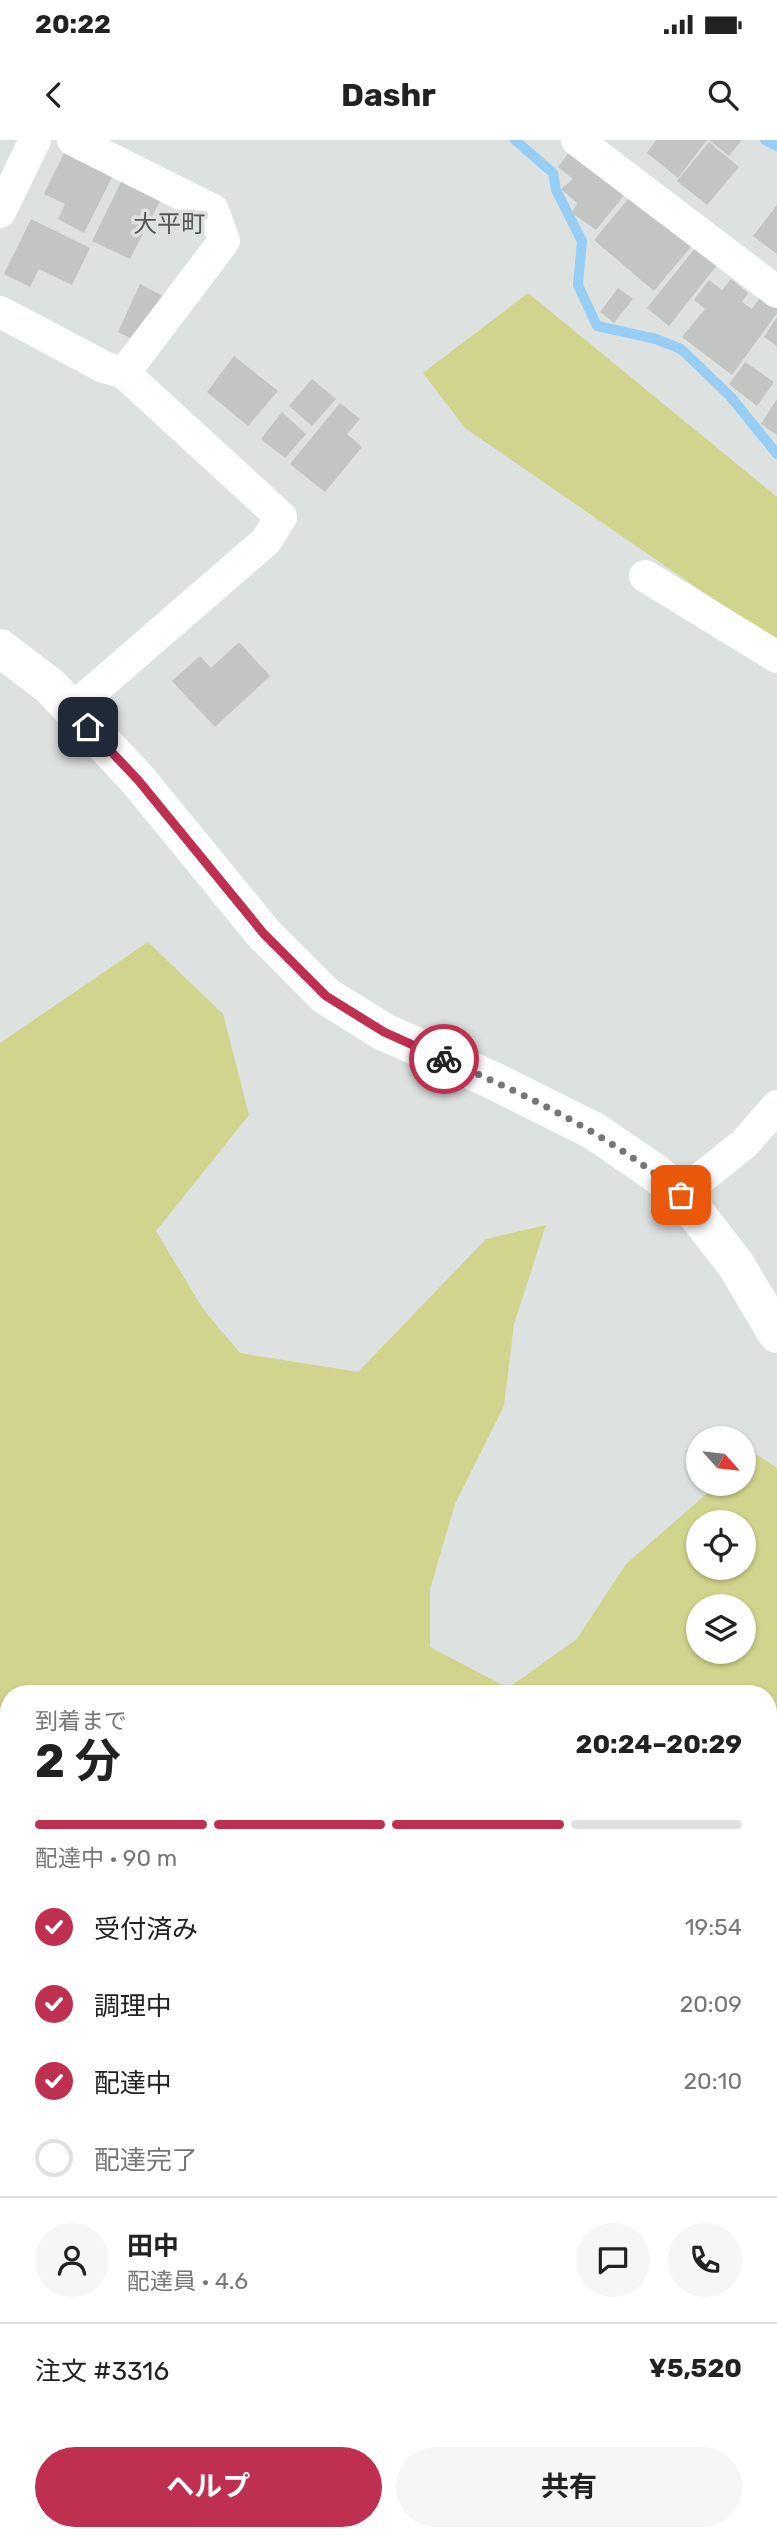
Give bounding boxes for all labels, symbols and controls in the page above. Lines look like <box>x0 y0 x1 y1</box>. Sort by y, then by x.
text: 20:22 <box>35 9 111 40</box>
icon: back <box>35 76 73 114</box>
text: Dashr <box>341 76 436 114</box>
icon: search <box>704 76 742 114</box>
district label: 大平町 <box>133 210 205 238</box>
pin <box>58 697 118 757</box>
icon: home <box>69 708 107 746</box>
courier <box>409 1024 479 1094</box>
icon: bike <box>425 1040 463 1078</box>
pin <box>651 1165 711 1225</box>
icon: bag <box>662 1176 700 1214</box>
north arrow <box>686 1426 756 1496</box>
map controls <box>686 1426 756 1664</box>
button: locate <box>686 1510 756 1580</box>
button: layers <box>686 1594 756 1664</box>
text: 到着まで <box>35 1707 127 1735</box>
text: 20:24–20:29 <box>575 1729 742 1760</box>
text: 2 分 <box>35 1734 121 1789</box>
text: 配達中 · 90 m <box>35 1844 177 1872</box>
icon: check <box>35 1908 73 1946</box>
text: 19:54 <box>685 1913 742 1941</box>
text: 受付済み <box>94 1914 198 1945</box>
icon: check <box>35 1985 73 2023</box>
text: 20:09 <box>680 1990 742 2018</box>
text: 調理中 <box>94 1991 172 2022</box>
icon: check <box>35 2062 73 2100</box>
text: 20:10 <box>684 2067 742 2095</box>
text: 配達中 <box>94 2068 172 2099</box>
text: 配達完了 <box>94 2145 198 2176</box>
button: person <box>35 2223 109 2297</box>
button: chat <box>576 2223 650 2297</box>
button: phone <box>668 2223 742 2297</box>
text: 田中 <box>127 2231 179 2262</box>
text: 配達員 · 4.6 <box>127 2267 248 2295</box>
text: ¥5,520 <box>649 2353 742 2384</box>
text: 注文 #3316 <box>35 2356 169 2387</box>
button: ヘルプ <box>35 2447 382 2527</box>
button: 共有 <box>396 2447 742 2527</box>

